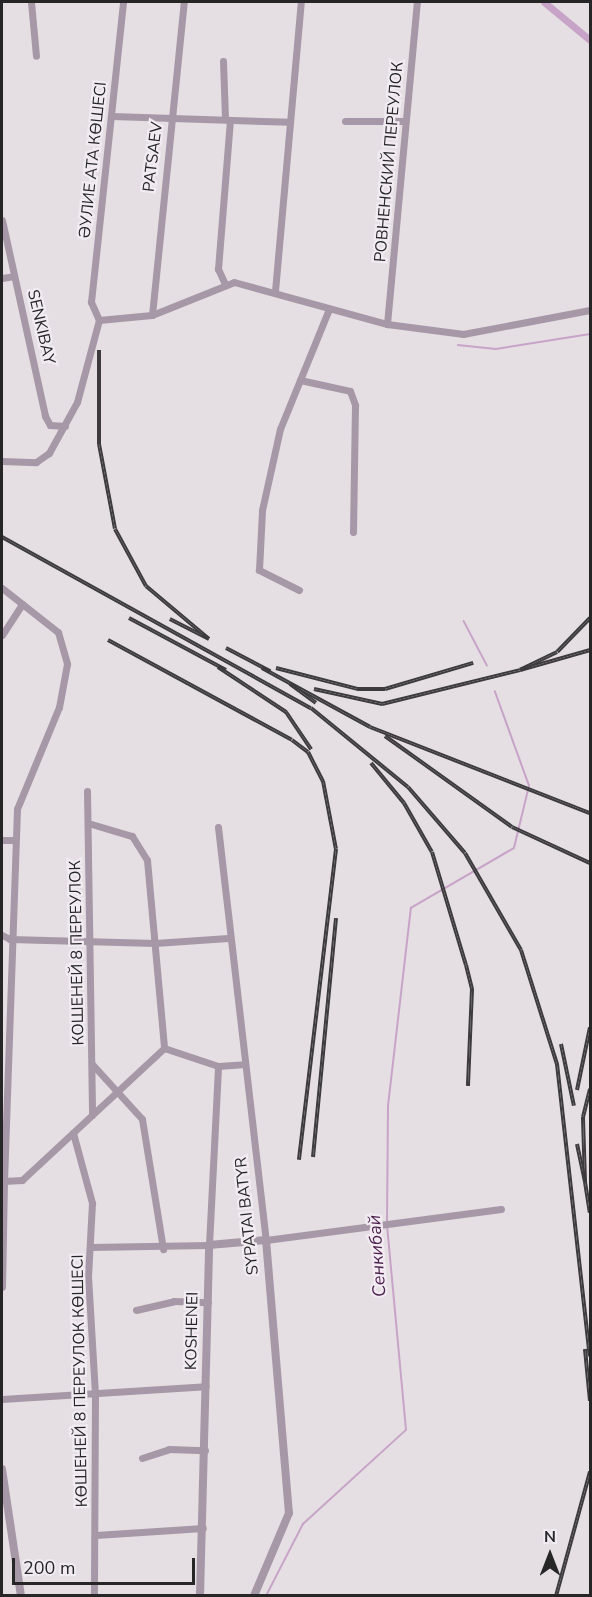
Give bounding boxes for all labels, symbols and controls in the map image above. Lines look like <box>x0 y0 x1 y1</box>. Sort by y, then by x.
street label: РОВНЕНСКИЙ ПЕРЕУЛОК <box>371 61 407 263</box>
street label: ӘУЛИЕ АТА КӨШЕСІ <box>75 81 111 239</box>
street label: PATSAEV <box>139 121 167 193</box>
street label: SENKIBAY <box>23 288 59 366</box>
street label: КОШЕНЕЙ 8 ПЕРЕУЛОК <box>66 860 88 1046</box>
street label: SYPATAI BATYR <box>231 1156 263 1276</box>
water label: Сенкибай <box>363 1214 391 1298</box>
street label: КӨШЕНЕЙ 8 ПЕРЕУЛОК КӨШЕСІ <box>68 1254 92 1508</box>
street label: KOSHENEI <box>182 1292 202 1370</box>
north arrow <box>520 1525 580 1585</box>
text: N <box>544 1526 556 1548</box>
scale bar <box>15 1546 198 1584</box>
text: 200 m <box>23 1556 75 1580</box>

